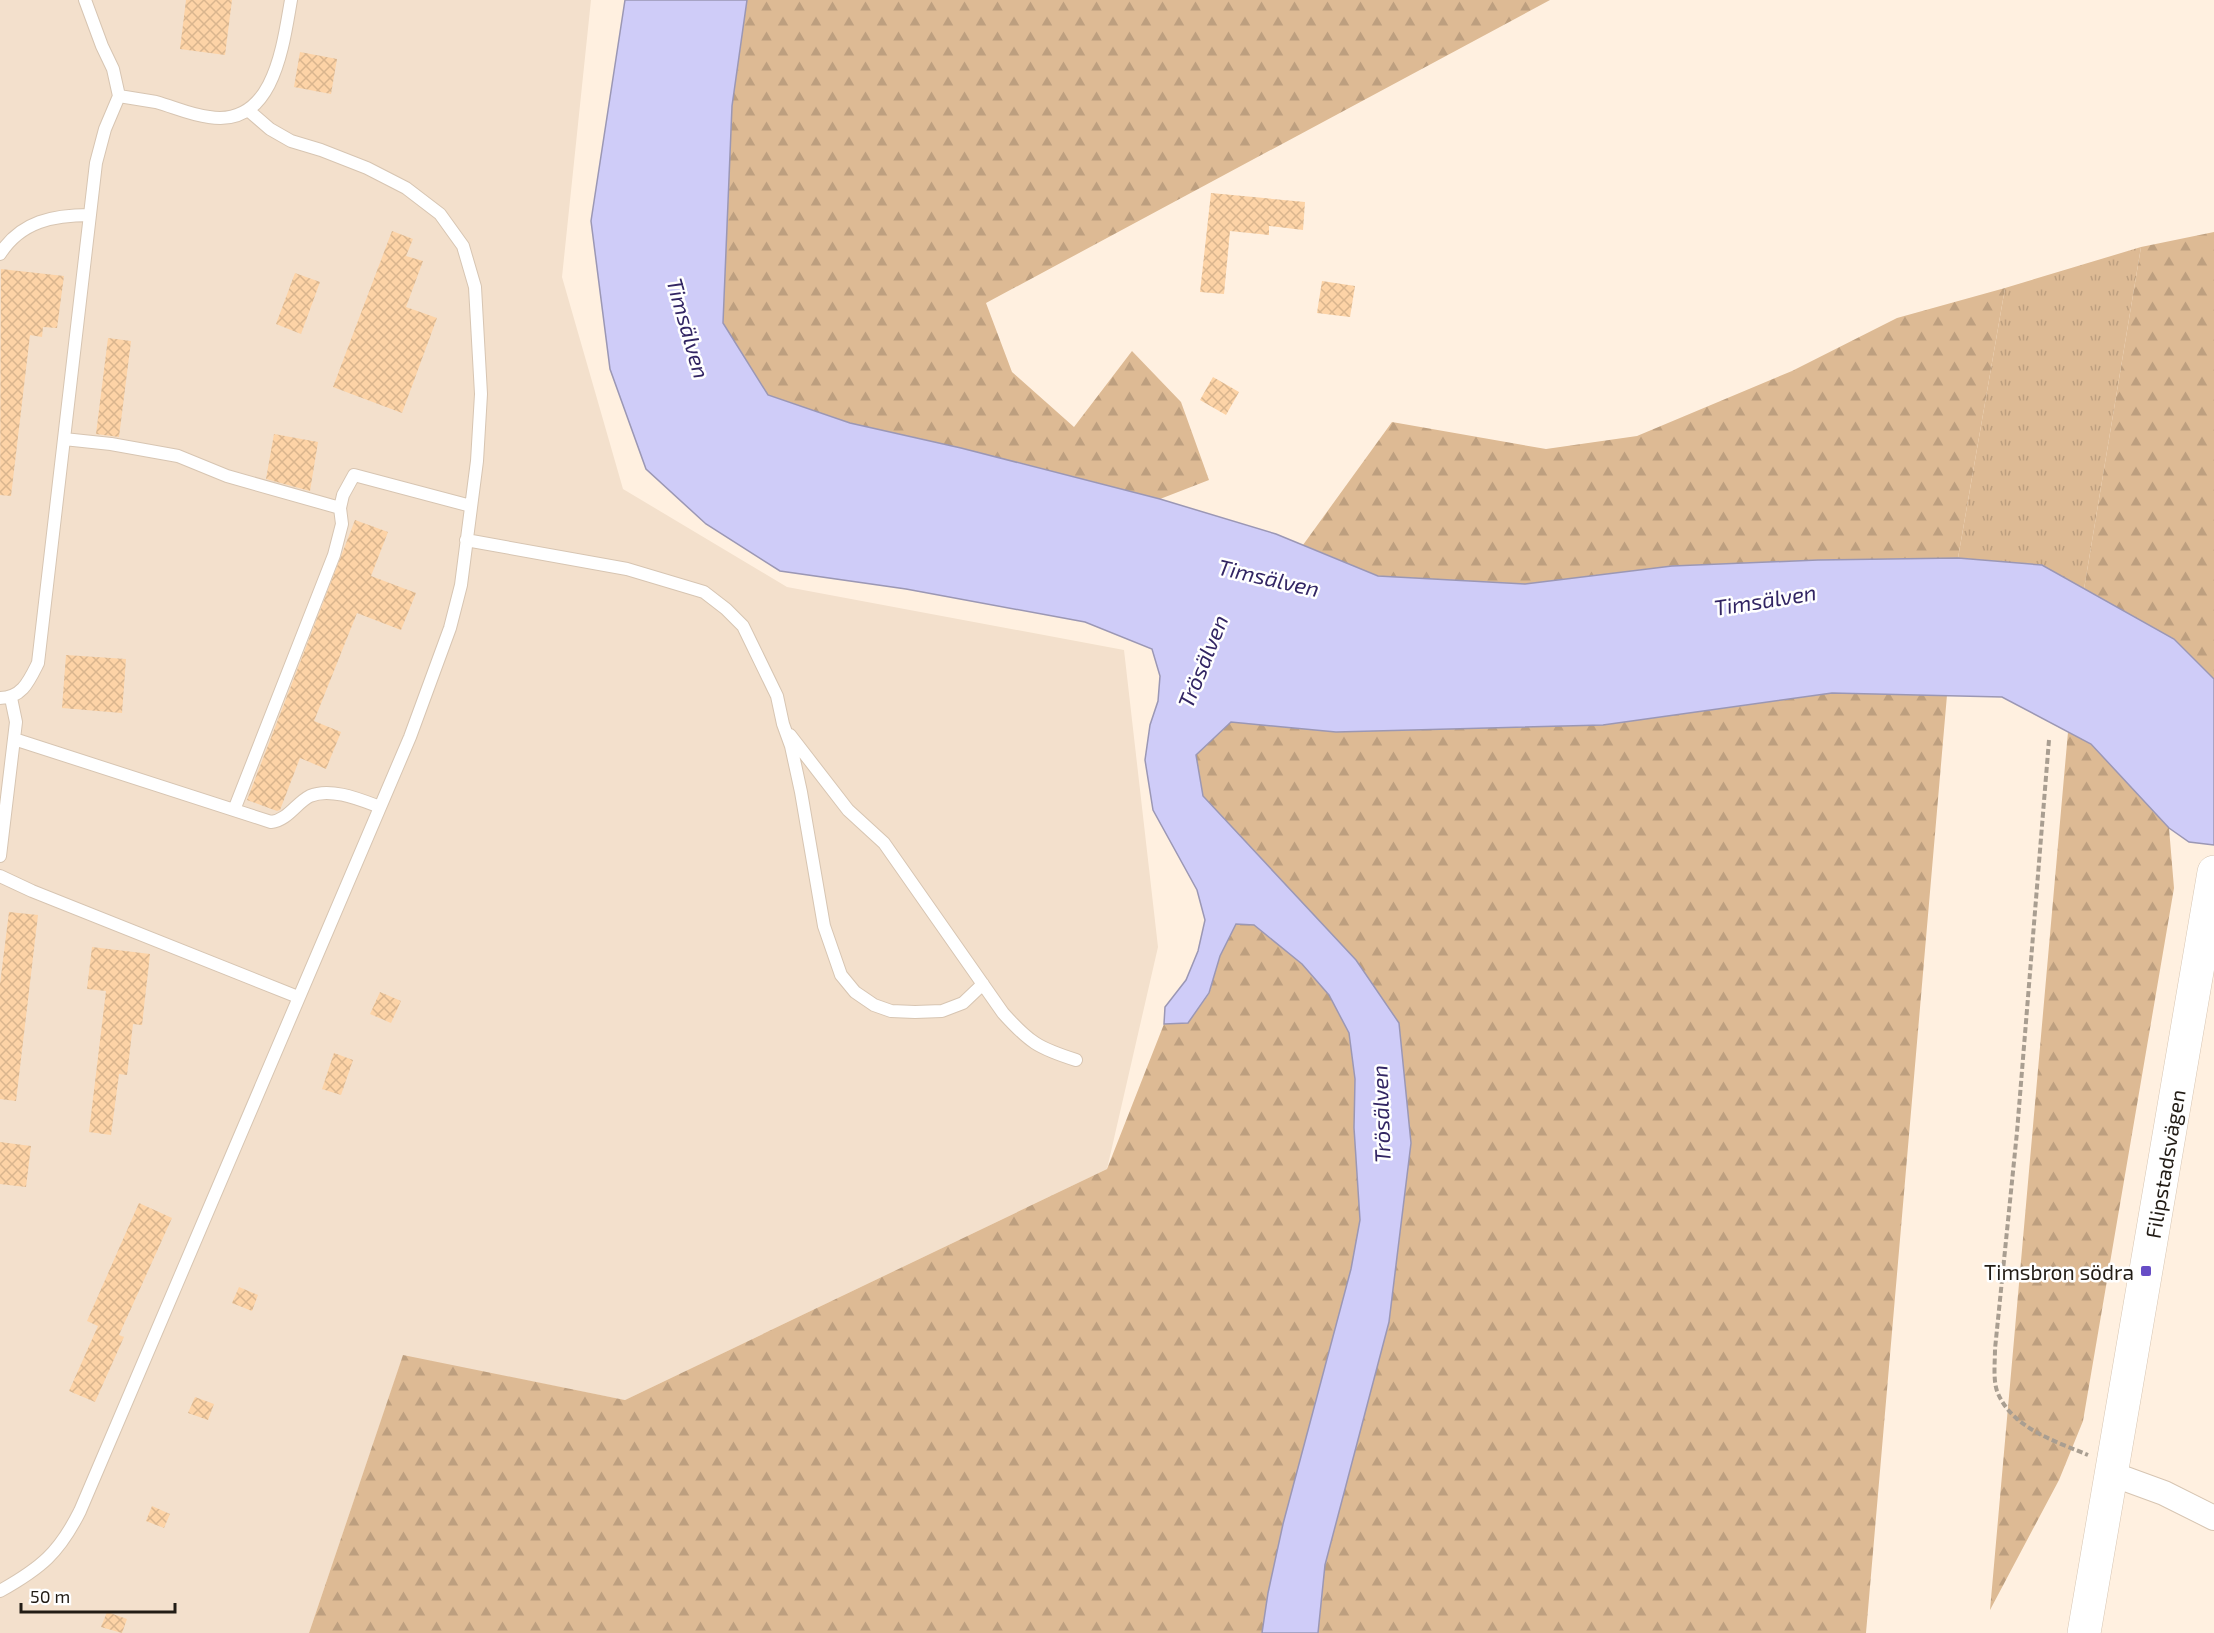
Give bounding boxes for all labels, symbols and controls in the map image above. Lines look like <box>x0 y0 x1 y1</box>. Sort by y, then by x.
water label: Timsälven <box>662 275 716 381</box>
water label: Timsälven <box>1216 553 1322 601</box>
water label: Timsälven <box>1712 578 1818 620</box>
water label: Trösälven <box>1172 611 1232 711</box>
water label: Trösälven <box>1365 1065 1395 1163</box>
street label: Filipstadsvägen <box>2139 1087 2189 1240</box>
place label: Timsbron södra <box>1984 1259 2134 1284</box>
marker: Timsbron södra <box>2139 1264 2153 1278</box>
scale bar <box>21 1576 176 1614</box>
text: 50 m <box>30 1585 70 1607</box>

